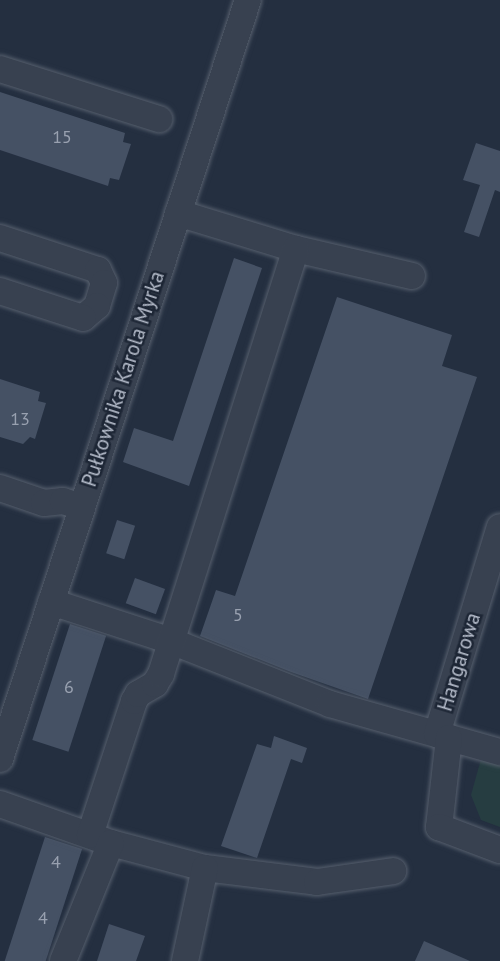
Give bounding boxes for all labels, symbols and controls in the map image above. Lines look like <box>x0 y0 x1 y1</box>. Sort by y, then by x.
house number: 15 <box>52 126 72 148</box>
street label: Pułkownika Karola Myrka <box>76 268 170 490</box>
house number: 13 <box>10 408 30 430</box>
house number: 5 <box>233 604 243 626</box>
street label: Hangarowa <box>432 610 486 714</box>
house number: 6 <box>64 676 74 698</box>
house number: 4 <box>51 851 61 873</box>
house number: 4 <box>38 907 48 929</box>

